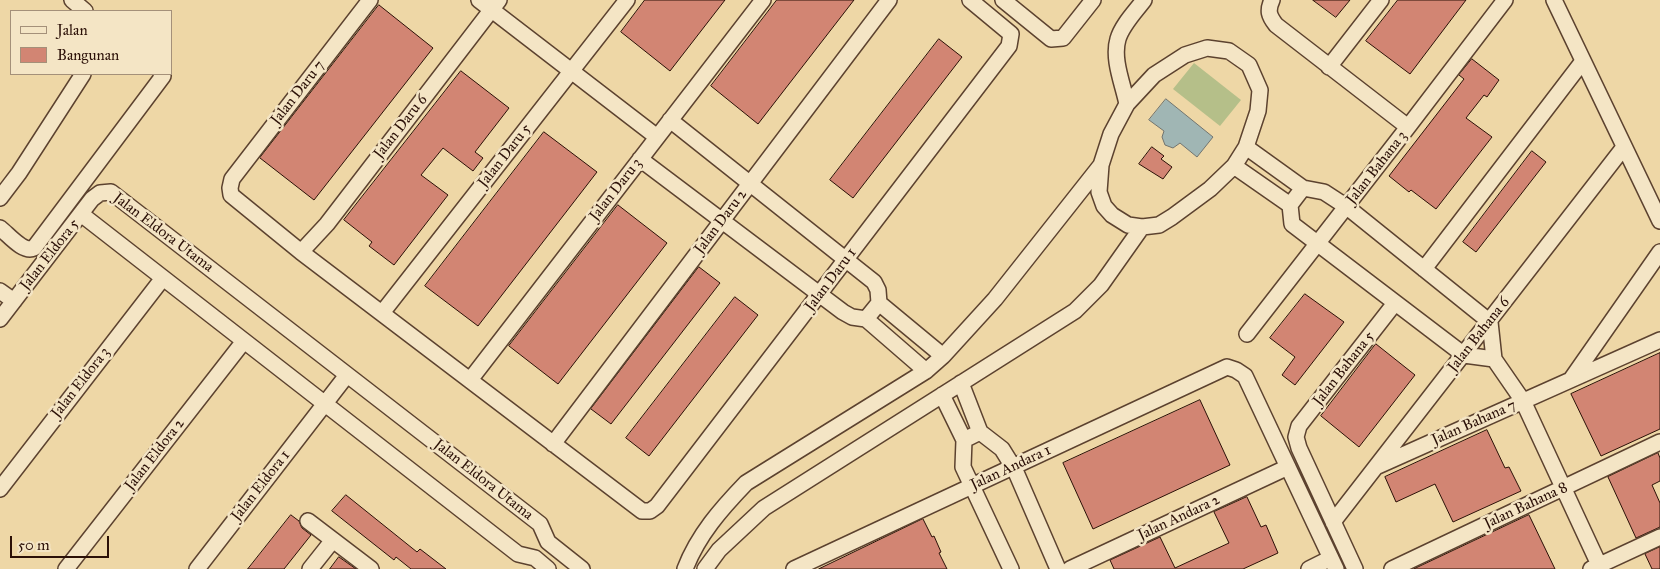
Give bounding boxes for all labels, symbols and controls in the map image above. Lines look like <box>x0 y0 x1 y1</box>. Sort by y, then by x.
legend <box>10 10 172 75</box>
text: Jalan <box>57 21 88 39</box>
text: Bangunan <box>57 46 119 64</box>
street label: Jalan Daru 7 <box>267 57 329 129</box>
street label: Jalan Daru 6 <box>370 91 432 163</box>
street label: Jalan Daru 5 <box>475 121 535 191</box>
street label: Jalan Bahana 3 <box>1343 128 1411 208</box>
street label: Jalan Daru 3 <box>586 155 646 225</box>
street label: Jalan Daru 2 <box>691 186 751 258</box>
street label: Jalan Eldora Utama <box>109 189 217 277</box>
street label: Jalan Eldora 5 <box>16 216 84 294</box>
street label: Jalan Daru 1 <box>801 245 861 315</box>
street label: Jalan Bahana 6 <box>1444 294 1514 376</box>
street label: Jalan Bahana 5 <box>1309 328 1379 410</box>
street label: Jalan Eldora 3 <box>48 344 114 422</box>
street label: Jalan Bahana 7 <box>1429 396 1519 450</box>
street label: Jalan Eldora 2 <box>121 415 189 495</box>
street label: Jalan Eldora Utama <box>430 436 536 524</box>
street label: Jalan Andara 1 <box>968 441 1054 495</box>
street label: Jalan Eldora 1 <box>228 447 294 525</box>
street label: Jalan Bahana 8 <box>1481 479 1571 533</box>
street label: Jalan Andara 2 <box>1135 491 1223 545</box>
scale bar <box>12 526 111 558</box>
text: 50 m <box>18 536 50 554</box>

